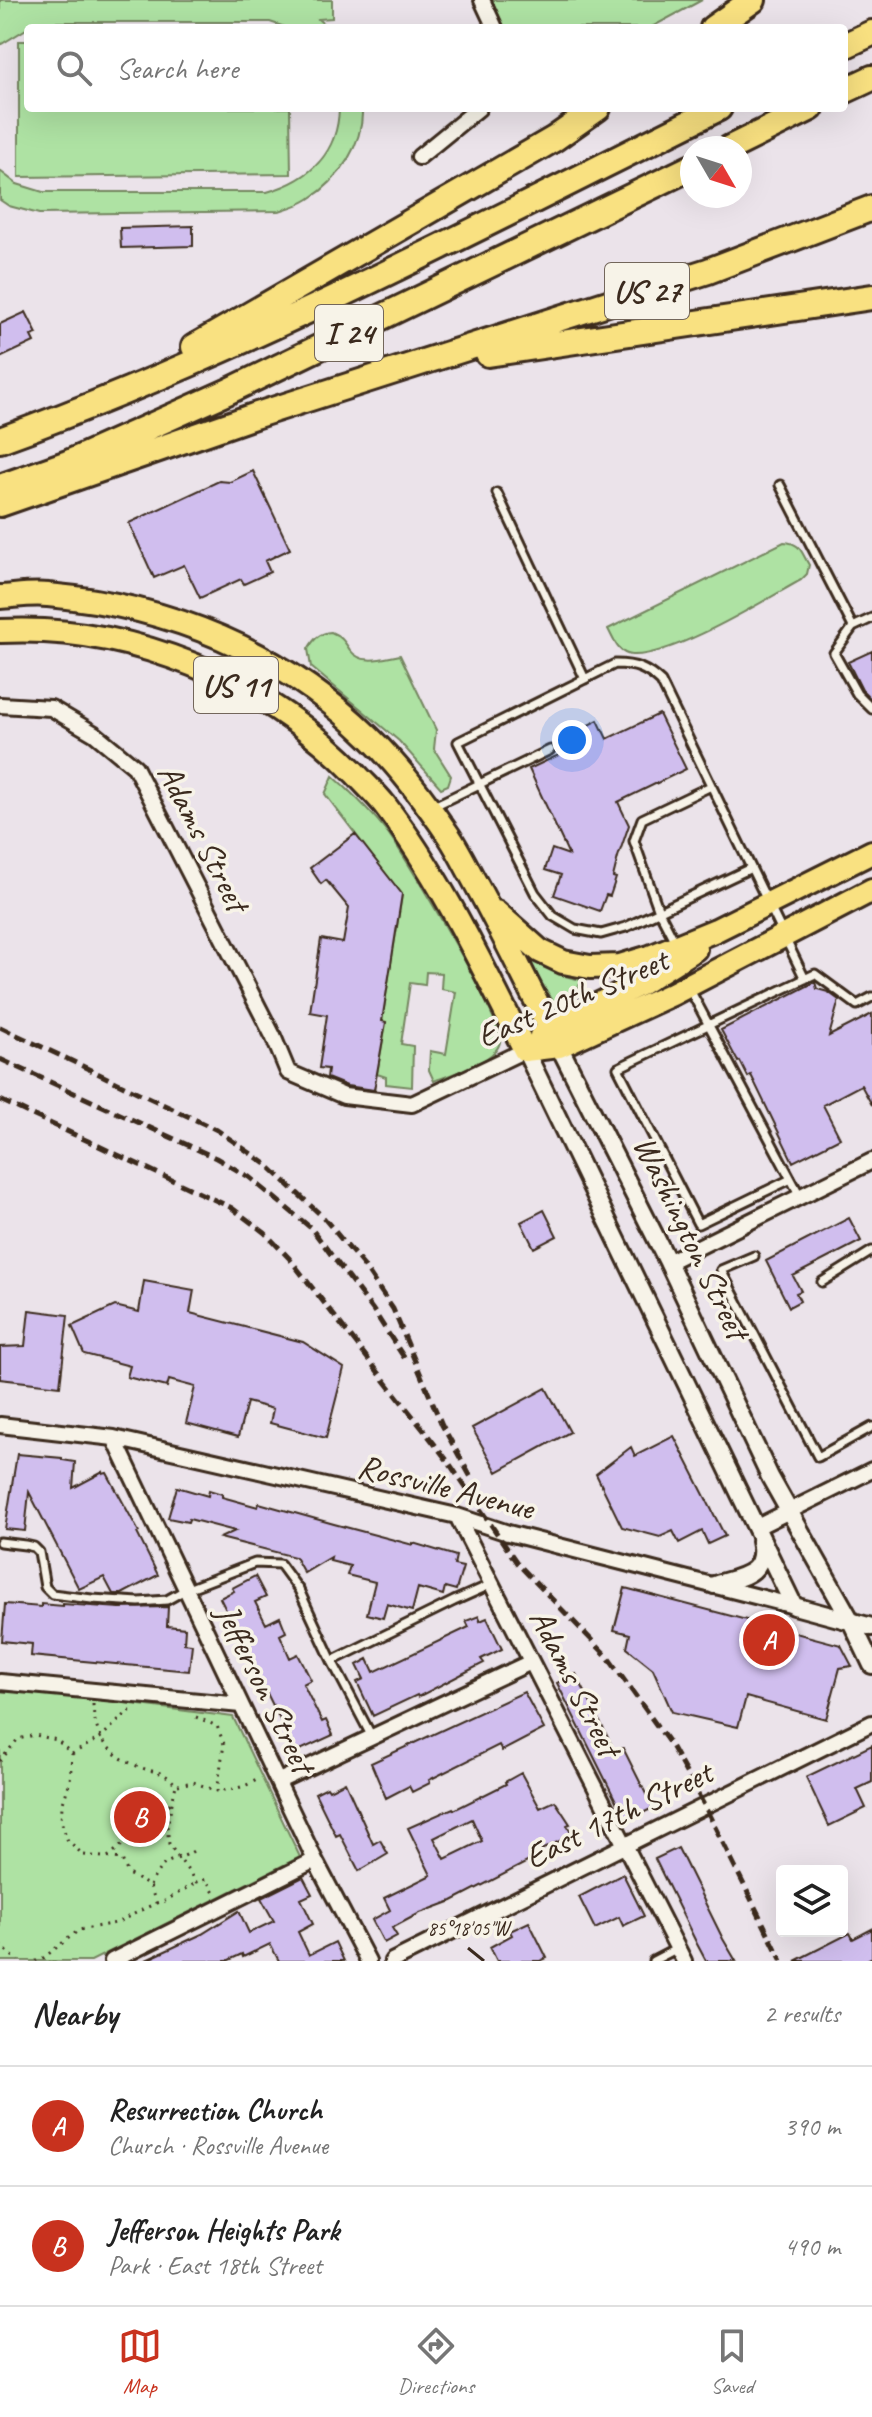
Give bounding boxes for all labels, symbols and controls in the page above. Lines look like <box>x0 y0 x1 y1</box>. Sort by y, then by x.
search box <box>24 24 848 112</box>
icon: search <box>52 46 96 90</box>
text: Search here <box>116 49 238 87</box>
north arrow <box>680 136 752 208</box>
road number: US 27 <box>605 263 689 319</box>
road number: I 24 <box>315 305 383 361</box>
road number: US 11 <box>194 657 278 713</box>
your location <box>552 720 592 760</box>
street label: Adams Street <box>148 756 261 922</box>
street label: East 20th Street <box>470 937 677 1057</box>
street label: Washington Street <box>624 1129 761 1350</box>
street label: Rossville Avenue <box>353 1444 540 1530</box>
street label: Jefferson Street <box>205 1595 327 1784</box>
street label: Adams Street <box>520 1601 633 1767</box>
pin: A <box>743 1610 795 1670</box>
street label: East 17th Street <box>518 1749 722 1878</box>
pin: B <box>114 1787 166 1847</box>
map controls <box>776 1865 848 1937</box>
button: layers <box>776 1865 848 1937</box>
text: 85°18'05"W <box>427 1916 512 1941</box>
text: Nearby <box>32 1992 118 2035</box>
text: 2 results <box>764 1997 840 2030</box>
text: Resurrection Church <box>108 2091 322 2129</box>
text: A <box>51 2110 65 2143</box>
text: 390 m <box>784 2110 840 2143</box>
text: Church · Rossville Avenue <box>108 2129 328 2162</box>
text: Jefferson Heights Park <box>108 2211 339 2249</box>
text: B <box>51 2230 65 2263</box>
text: 490 m <box>784 2230 840 2263</box>
text: Park · East 18th Street <box>108 2249 322 2282</box>
tab: Map <box>118 2324 162 2400</box>
tab: Directions <box>398 2324 474 2400</box>
tab: Saved <box>710 2324 754 2400</box>

